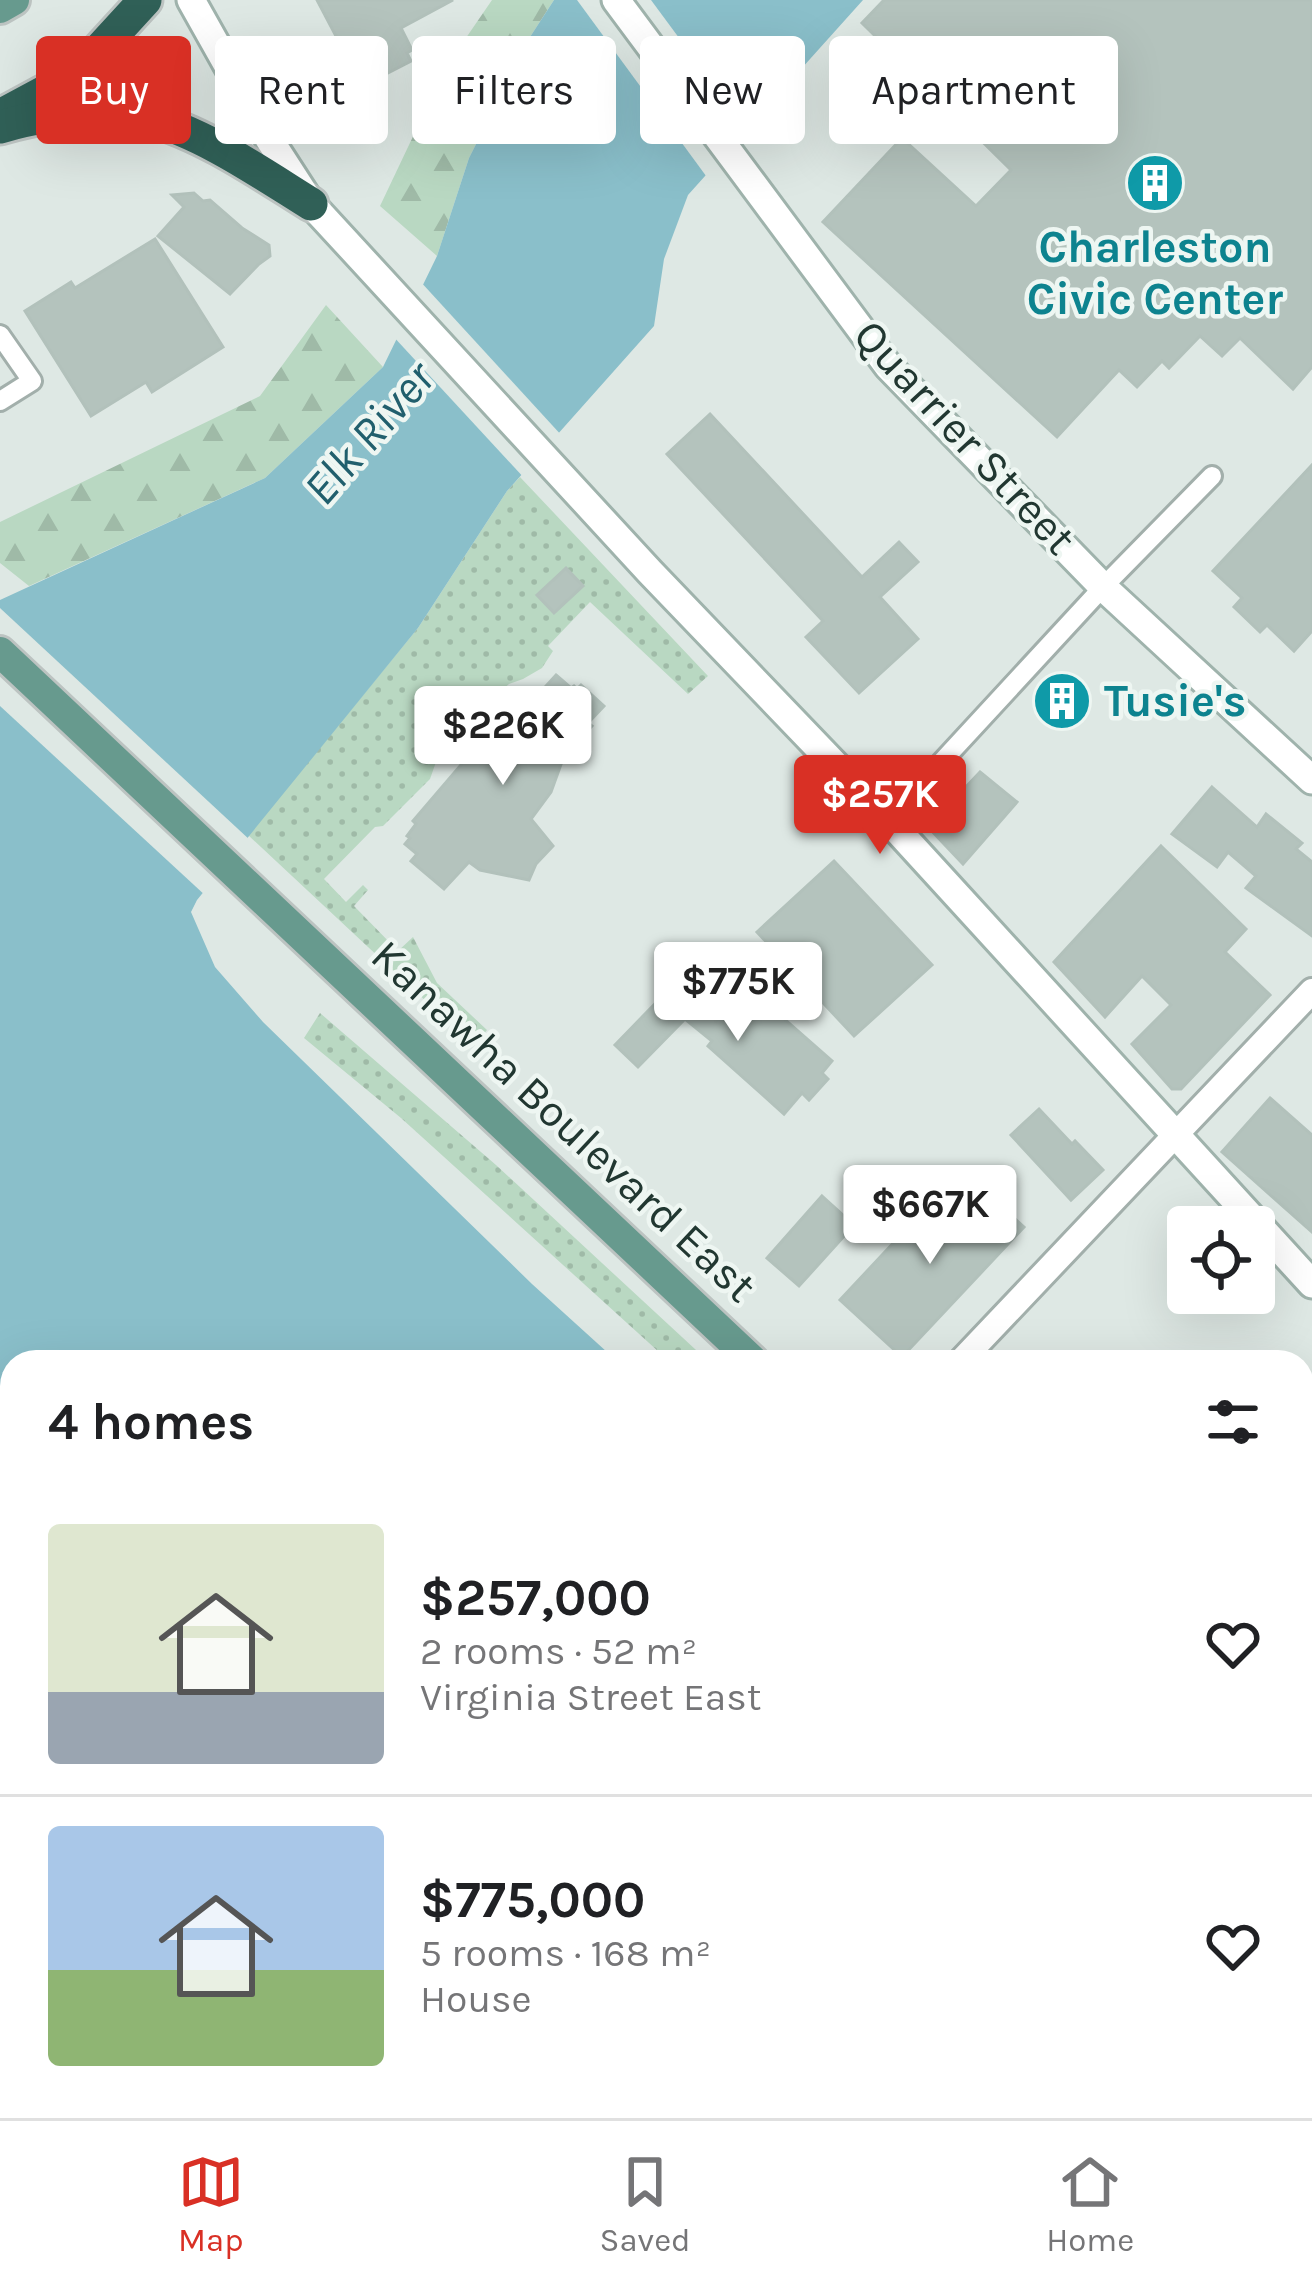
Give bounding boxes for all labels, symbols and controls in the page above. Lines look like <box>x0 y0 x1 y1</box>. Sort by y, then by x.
chip: Buy <box>36 36 191 144</box>
chip: Rent <box>215 36 388 144</box>
chip: Filters <box>412 36 616 144</box>
chip: New <box>640 36 805 144</box>
chip: Apartment <box>829 36 1118 144</box>
building icon: Charleston Civic Center <box>1124 152 1186 214</box>
place label: Charleston Civic Center <box>1027 221 1283 325</box>
street label: Quarrier Street <box>843 309 1087 565</box>
water label: Elk River <box>292 349 447 516</box>
building icon: Tusie's <box>1031 670 1093 732</box>
place label: Tusie's <box>1104 675 1247 727</box>
pin: $226K <box>419 686 587 788</box>
text: $226K <box>441 702 565 748</box>
pin: $257K <box>796 755 964 857</box>
text: $257K <box>821 771 939 817</box>
street label: Kanawha Boulevard East <box>361 929 767 1313</box>
pin: $775K <box>654 942 822 1044</box>
text: $775K <box>681 958 795 1004</box>
pin: $667K <box>846 1165 1014 1267</box>
text: $667K <box>870 1181 990 1227</box>
map controls <box>1167 1206 1275 1314</box>
button: locate <box>1167 1206 1275 1314</box>
icon: filters <box>1200 1389 1266 1455</box>
text: 4 homes <box>48 1392 254 1452</box>
text: $257,000 <box>420 1568 651 1628</box>
icon: home <box>144 1572 288 1716</box>
icon: heart <box>1200 1611 1266 1677</box>
text: 2 rooms · 52 m² <box>420 1628 697 1674</box>
text: Virginia Street East <box>420 1674 761 1720</box>
text: $775,000 <box>420 1870 645 1930</box>
icon: home <box>144 1874 288 2018</box>
icon: heart <box>1200 1913 1266 1979</box>
text: 5 rooms · 168 m² <box>420 1930 711 1976</box>
text: House <box>420 1976 532 2022</box>
tab: Map <box>178 2149 244 2259</box>
tab: Saved <box>599 2149 691 2259</box>
tab: Home <box>1046 2149 1134 2259</box>

